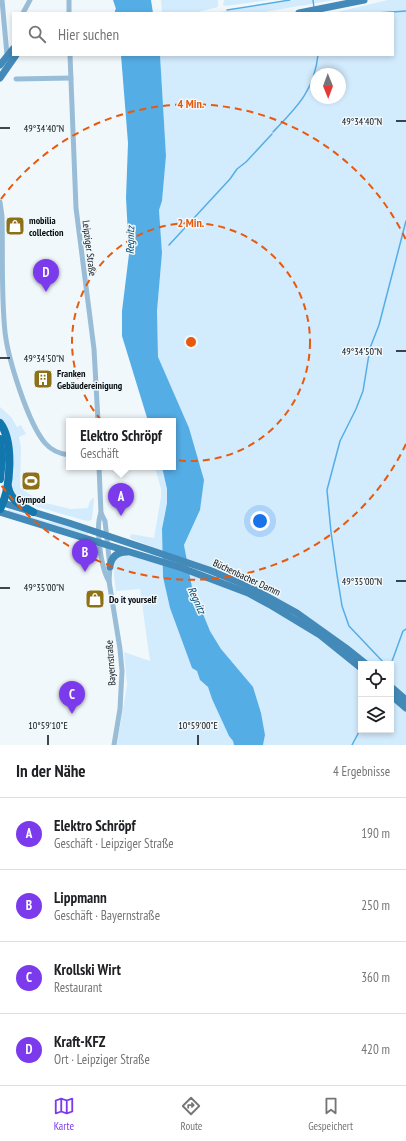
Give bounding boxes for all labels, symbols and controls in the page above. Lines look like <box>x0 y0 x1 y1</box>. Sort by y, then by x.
search box <box>12 12 394 56</box>
icon: search <box>26 23 48 45</box>
text: Hier suchen <box>58 25 119 44</box>
north arrow <box>310 68 346 104</box>
text: 4 Min. <box>178 96 205 111</box>
text: 49°34'40"N <box>342 115 382 128</box>
text: 49°34'40"N <box>24 122 64 135</box>
place label: mobilia collection <box>29 214 64 239</box>
shop icon: mobilia collection <box>4 215 26 237</box>
text: 2 Min. <box>178 215 205 230</box>
street label: Leipziger Straße <box>80 219 99 277</box>
water label: Regnitz <box>123 225 137 254</box>
pin: D <box>33 259 59 292</box>
centre of rings <box>184 335 198 349</box>
text: 49°34'50"N <box>342 345 382 358</box>
text: 49°34'50"N <box>24 352 64 365</box>
place label: Franken Gebäudereinigung <box>57 367 123 392</box>
building icon: Franken Gebäudereinigung <box>32 368 54 390</box>
popup <box>66 418 176 470</box>
text: Elektro Schröpf <box>80 426 162 445</box>
text: Geschäft <box>80 445 119 462</box>
sports icon: Gympod <box>20 470 42 492</box>
pin: A <box>108 483 134 516</box>
place label: Gympod <box>16 493 46 506</box>
your location <box>250 511 270 531</box>
pin: B <box>72 539 98 572</box>
street label: Büchenbacher Damm <box>211 556 283 599</box>
text: 49°35'00"N <box>342 575 382 588</box>
text: 49°35'00"N <box>24 581 64 594</box>
water label: Regnitz <box>185 584 210 617</box>
shop icon: Do it yourself <box>84 588 106 610</box>
place label: Do it yourself <box>109 593 158 606</box>
street label: Bayernstraße <box>102 640 119 686</box>
map controls <box>358 661 394 733</box>
button: locate <box>358 661 394 697</box>
pin: C <box>59 681 85 714</box>
button: layers <box>358 697 394 733</box>
text: 10°59'10"E <box>28 719 68 732</box>
text: 10°59'00"E <box>178 719 218 732</box>
text: In der Nähe <box>16 760 86 782</box>
text: 4 Ergebnisse <box>333 763 390 780</box>
text: Elektro Schröpf <box>54 816 135 835</box>
text: A <box>26 825 32 842</box>
text: 190 m <box>361 825 390 842</box>
text: Geschäft · Leipziger Straße <box>54 835 174 852</box>
text: Lippmann <box>54 888 107 907</box>
text: B <box>26 897 32 914</box>
text: 250 m <box>361 897 390 914</box>
text: Geschäft · Bayernstraße <box>54 907 160 924</box>
text: Krollski Wirt <box>54 960 121 979</box>
text: C <box>26 969 32 986</box>
text: 360 m <box>361 969 390 986</box>
text: Restaurant <box>54 979 102 996</box>
text: Kraft-KFZ <box>54 1032 106 1051</box>
text: D <box>26 1041 32 1058</box>
text: 420 m <box>361 1041 390 1058</box>
text: Ort · Leipziger Straße <box>54 1051 150 1068</box>
tab: Karte <box>53 1095 75 1133</box>
tab: Route <box>180 1095 202 1133</box>
tab: Gespeichert <box>308 1095 353 1133</box>

